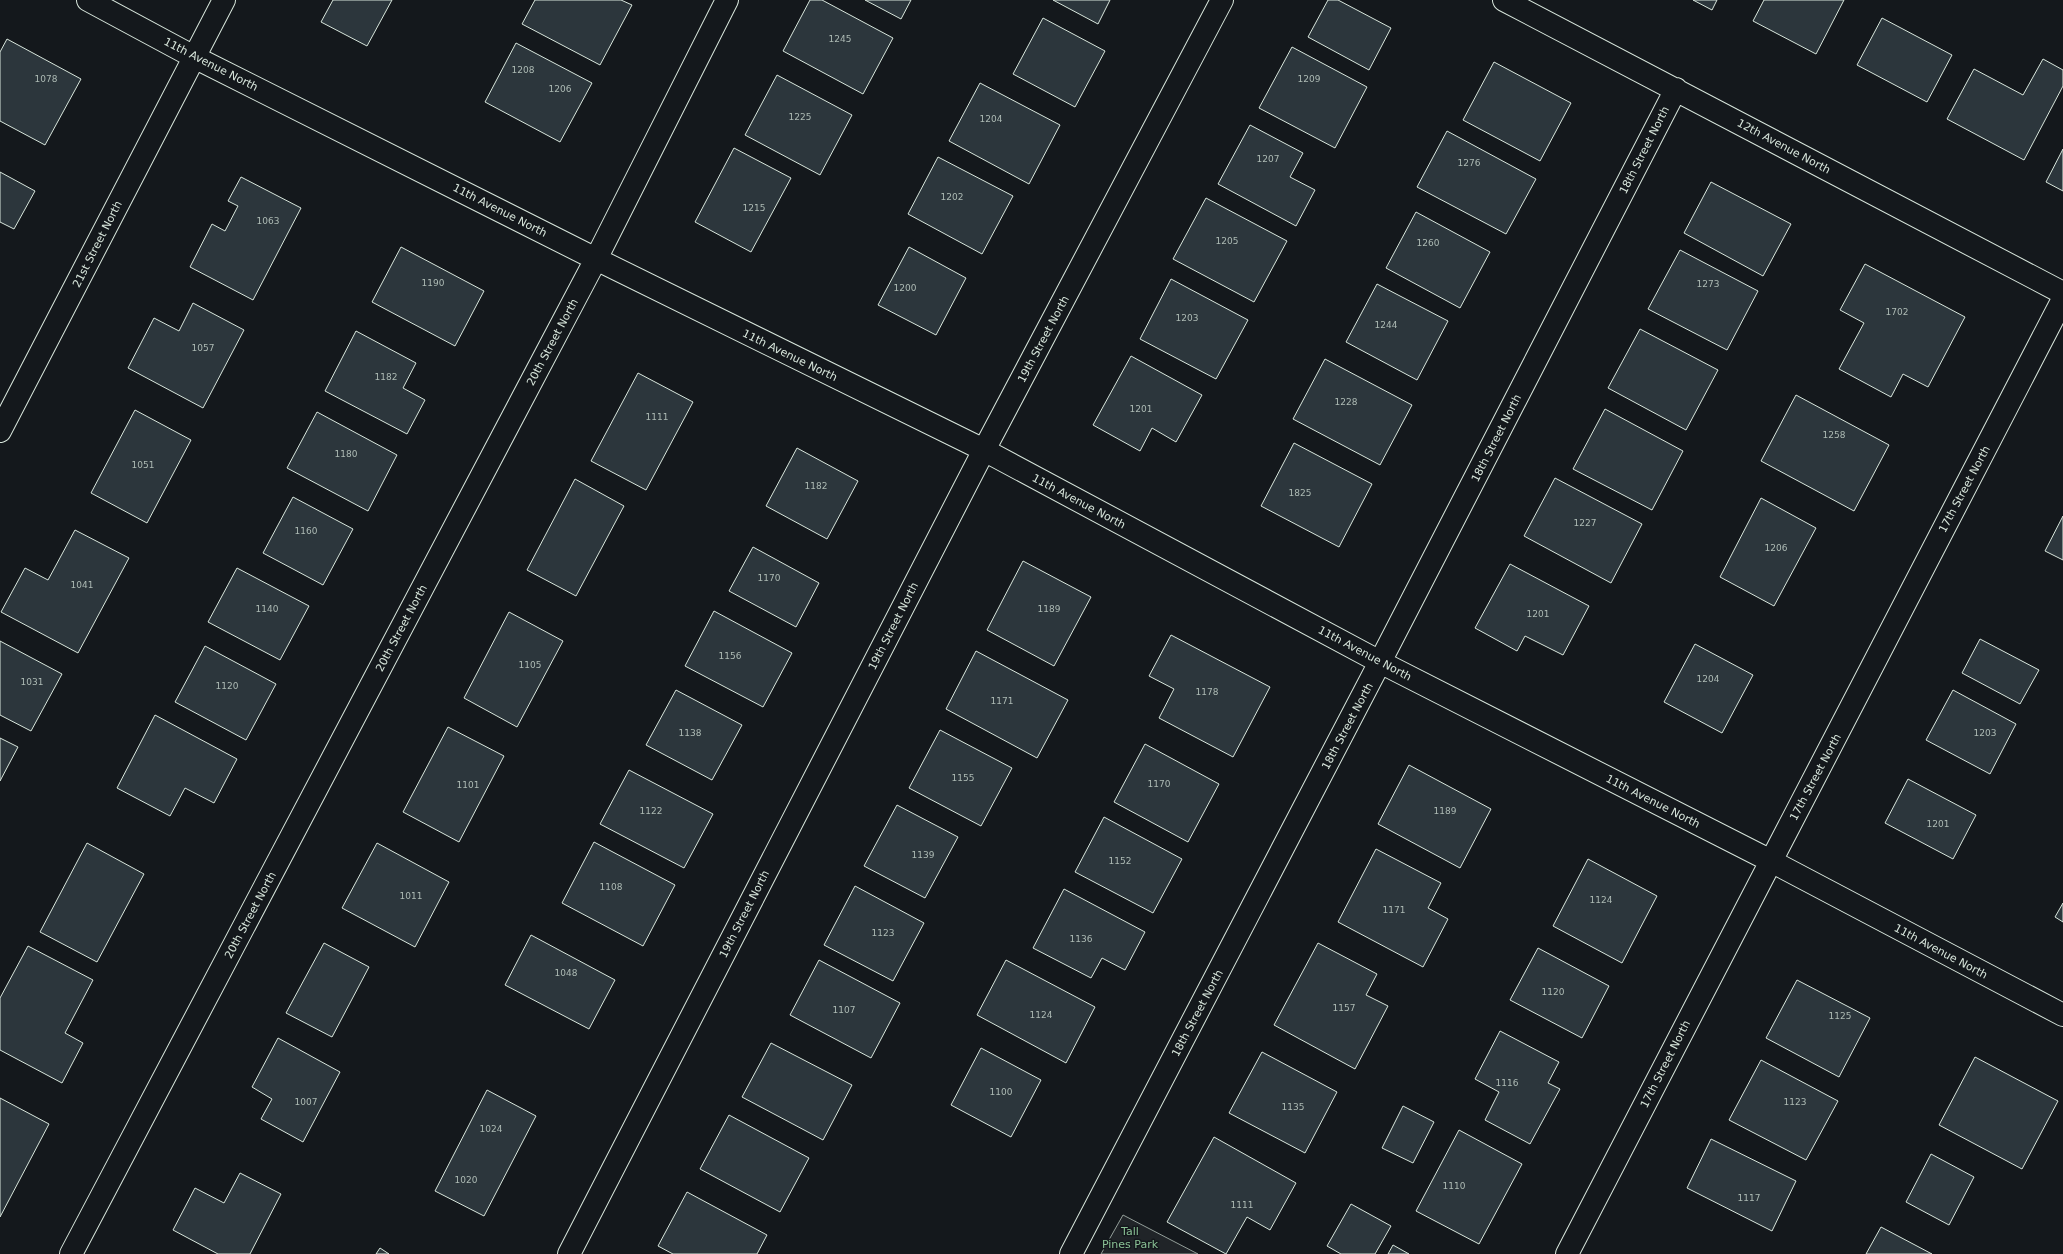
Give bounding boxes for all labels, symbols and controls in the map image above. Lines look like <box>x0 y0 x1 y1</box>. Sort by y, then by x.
house number: 1245 <box>829 34 851 44</box>
street label: 11th Avenue North <box>162 35 260 94</box>
house number: 1208 <box>512 65 535 75</box>
house number: 1078 <box>35 74 58 84</box>
house number: 1209 <box>1298 74 1321 84</box>
house number: 1206 <box>549 84 572 94</box>
street label: 18th Street North <box>1617 104 1672 196</box>
house number: 1225 <box>789 112 811 122</box>
house number: 1204 <box>980 114 1003 124</box>
street label: 12th Avenue North <box>1735 116 1833 177</box>
house number: 1207 <box>1257 154 1279 164</box>
house number: 1276 <box>1458 158 1481 168</box>
street label: 11th Avenue North <box>451 181 549 240</box>
house number: 1202 <box>941 192 963 202</box>
street label: 21st Street North <box>70 199 125 290</box>
house number: 1215 <box>743 203 765 213</box>
house number: 1063 <box>257 216 279 226</box>
house number: 1205 <box>1216 236 1238 246</box>
house number: 1260 <box>1417 238 1440 248</box>
house number: 1190 <box>422 278 445 288</box>
house number: 1273 <box>1697 279 1719 289</box>
house number: 1200 <box>894 283 917 293</box>
street label: 19th Street North <box>1015 294 1072 385</box>
street label: 20th Street North <box>524 297 581 388</box>
house number: 1702 <box>1886 307 1908 317</box>
house number: 1203 <box>1176 313 1198 323</box>
house number: 1244 <box>1375 320 1398 330</box>
street label: 11th Avenue North <box>740 327 839 384</box>
house number: 1057 <box>192 343 214 353</box>
house number: 1182 <box>375 372 397 382</box>
street label: 18th Street North <box>1469 392 1524 484</box>
house number: 1228 <box>1335 397 1358 407</box>
house number: 1201 <box>1130 404 1152 414</box>
house number: 1111 <box>646 412 668 422</box>
house number: 1258 <box>1823 430 1846 440</box>
street label: 17th Street North <box>1936 444 1993 535</box>
house number: 1180 <box>335 449 358 459</box>
house number: 1051 <box>132 460 154 470</box>
street label: 11th Avenue North <box>1030 471 1128 532</box>
house number: 1182 <box>805 481 827 491</box>
house number: 1825 <box>1289 488 1311 498</box>
house number: 1227 <box>1574 518 1596 528</box>
house number: 1160 <box>295 526 318 536</box>
house number: 1206 <box>1765 543 1788 553</box>
house number: 1170 <box>758 573 781 583</box>
house number: 1041 <box>71 580 93 590</box>
street label: 19th Street North <box>866 580 921 672</box>
street label: 20th Street North <box>373 583 430 674</box>
house number: 1140 <box>256 604 279 614</box>
house number: 1189 <box>1038 604 1061 614</box>
house number: 1201 <box>1527 609 1549 619</box>
street label: 11th Avenue North <box>1316 623 1414 684</box>
house number: 1156 <box>719 651 742 661</box>
house number: 1105 <box>519 660 541 670</box>
house number: 1204 <box>1697 674 1720 684</box>
house number: 1031 <box>21 677 43 687</box>
house number: 1120 <box>216 681 239 691</box>
street label: 18th Street North <box>1319 681 1376 772</box>
house number: 1178 <box>1196 687 1219 697</box>
house number: 1171 <box>991 696 1013 706</box>
house number: 1138 <box>679 728 702 738</box>
house number: 1203 <box>1974 728 1996 738</box>
street label: 17th Street North <box>1787 732 1844 823</box>
street label: 11th Avenue North <box>1604 772 1702 831</box>
house number: 1155 <box>952 773 974 783</box>
house number: 1170 <box>1148 779 1171 789</box>
house number: 1101 <box>457 780 479 790</box>
house number: 1122 <box>640 806 662 816</box>
house number: 1189 <box>1434 806 1457 816</box>
house number: 1201 <box>1927 819 1949 829</box>
house number: 1139 <box>912 850 935 860</box>
house number: 1152 <box>1109 856 1131 866</box>
street label: 19th Street North <box>717 868 772 960</box>
street label: 20th Street North <box>222 870 279 961</box>
house number: 1108 <box>600 882 623 892</box>
house number: 1011 <box>400 891 422 901</box>
house number: 1124 <box>1590 895 1613 905</box>
house number: 1171 <box>1383 905 1405 915</box>
street label: 11th Avenue North <box>1892 921 1990 982</box>
house number: 1123 <box>872 928 894 938</box>
house number: 1136 <box>1070 934 1093 944</box>
house number: 1048 <box>555 968 578 978</box>
street label: 18th Street North <box>1169 968 1226 1059</box>
house number: 1120 <box>1542 987 1565 997</box>
house number: 1157 <box>1333 1003 1355 1013</box>
house number: 1107 <box>833 1005 855 1015</box>
house number: 1124 <box>1030 1010 1053 1020</box>
house number: 1125 <box>1829 1011 1851 1021</box>
street label: 17th Street North <box>1638 1018 1693 1110</box>
house number: 1116 <box>1496 1078 1519 1088</box>
house number: 1100 <box>990 1087 1013 1097</box>
house number: 1007 <box>295 1097 317 1107</box>
house number: 1123 <box>1784 1097 1806 1107</box>
house number: 1135 <box>1282 1102 1304 1112</box>
house number: 1024 <box>480 1124 503 1134</box>
house number: 1020 <box>455 1175 478 1185</box>
house number: 1110 <box>1443 1181 1466 1191</box>
house number: 1117 <box>1738 1193 1760 1203</box>
house number: 1111 <box>1231 1200 1253 1210</box>
park label: Tall Pines Park <box>1102 1225 1159 1251</box>

